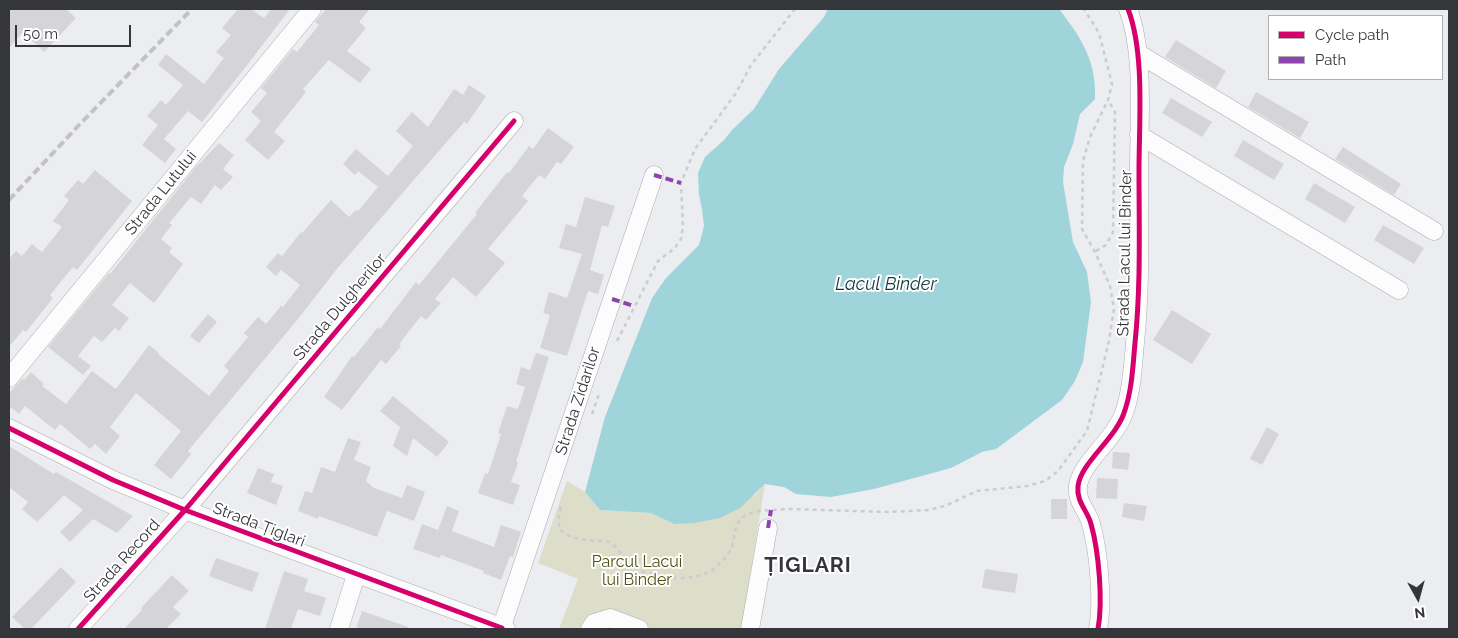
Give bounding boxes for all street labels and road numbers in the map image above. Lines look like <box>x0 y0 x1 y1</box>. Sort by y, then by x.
street label: Strada Lutului <box>121 147 201 239</box>
street label: Strada Lacul lui Binder <box>1114 170 1136 336</box>
street label: Strada Dulgherilor <box>289 249 391 365</box>
street label: Strada Zidarilor <box>551 344 605 458</box>
street label: Strada Țiglari <box>210 499 308 551</box>
street label: Strada Record <box>80 516 164 606</box>

